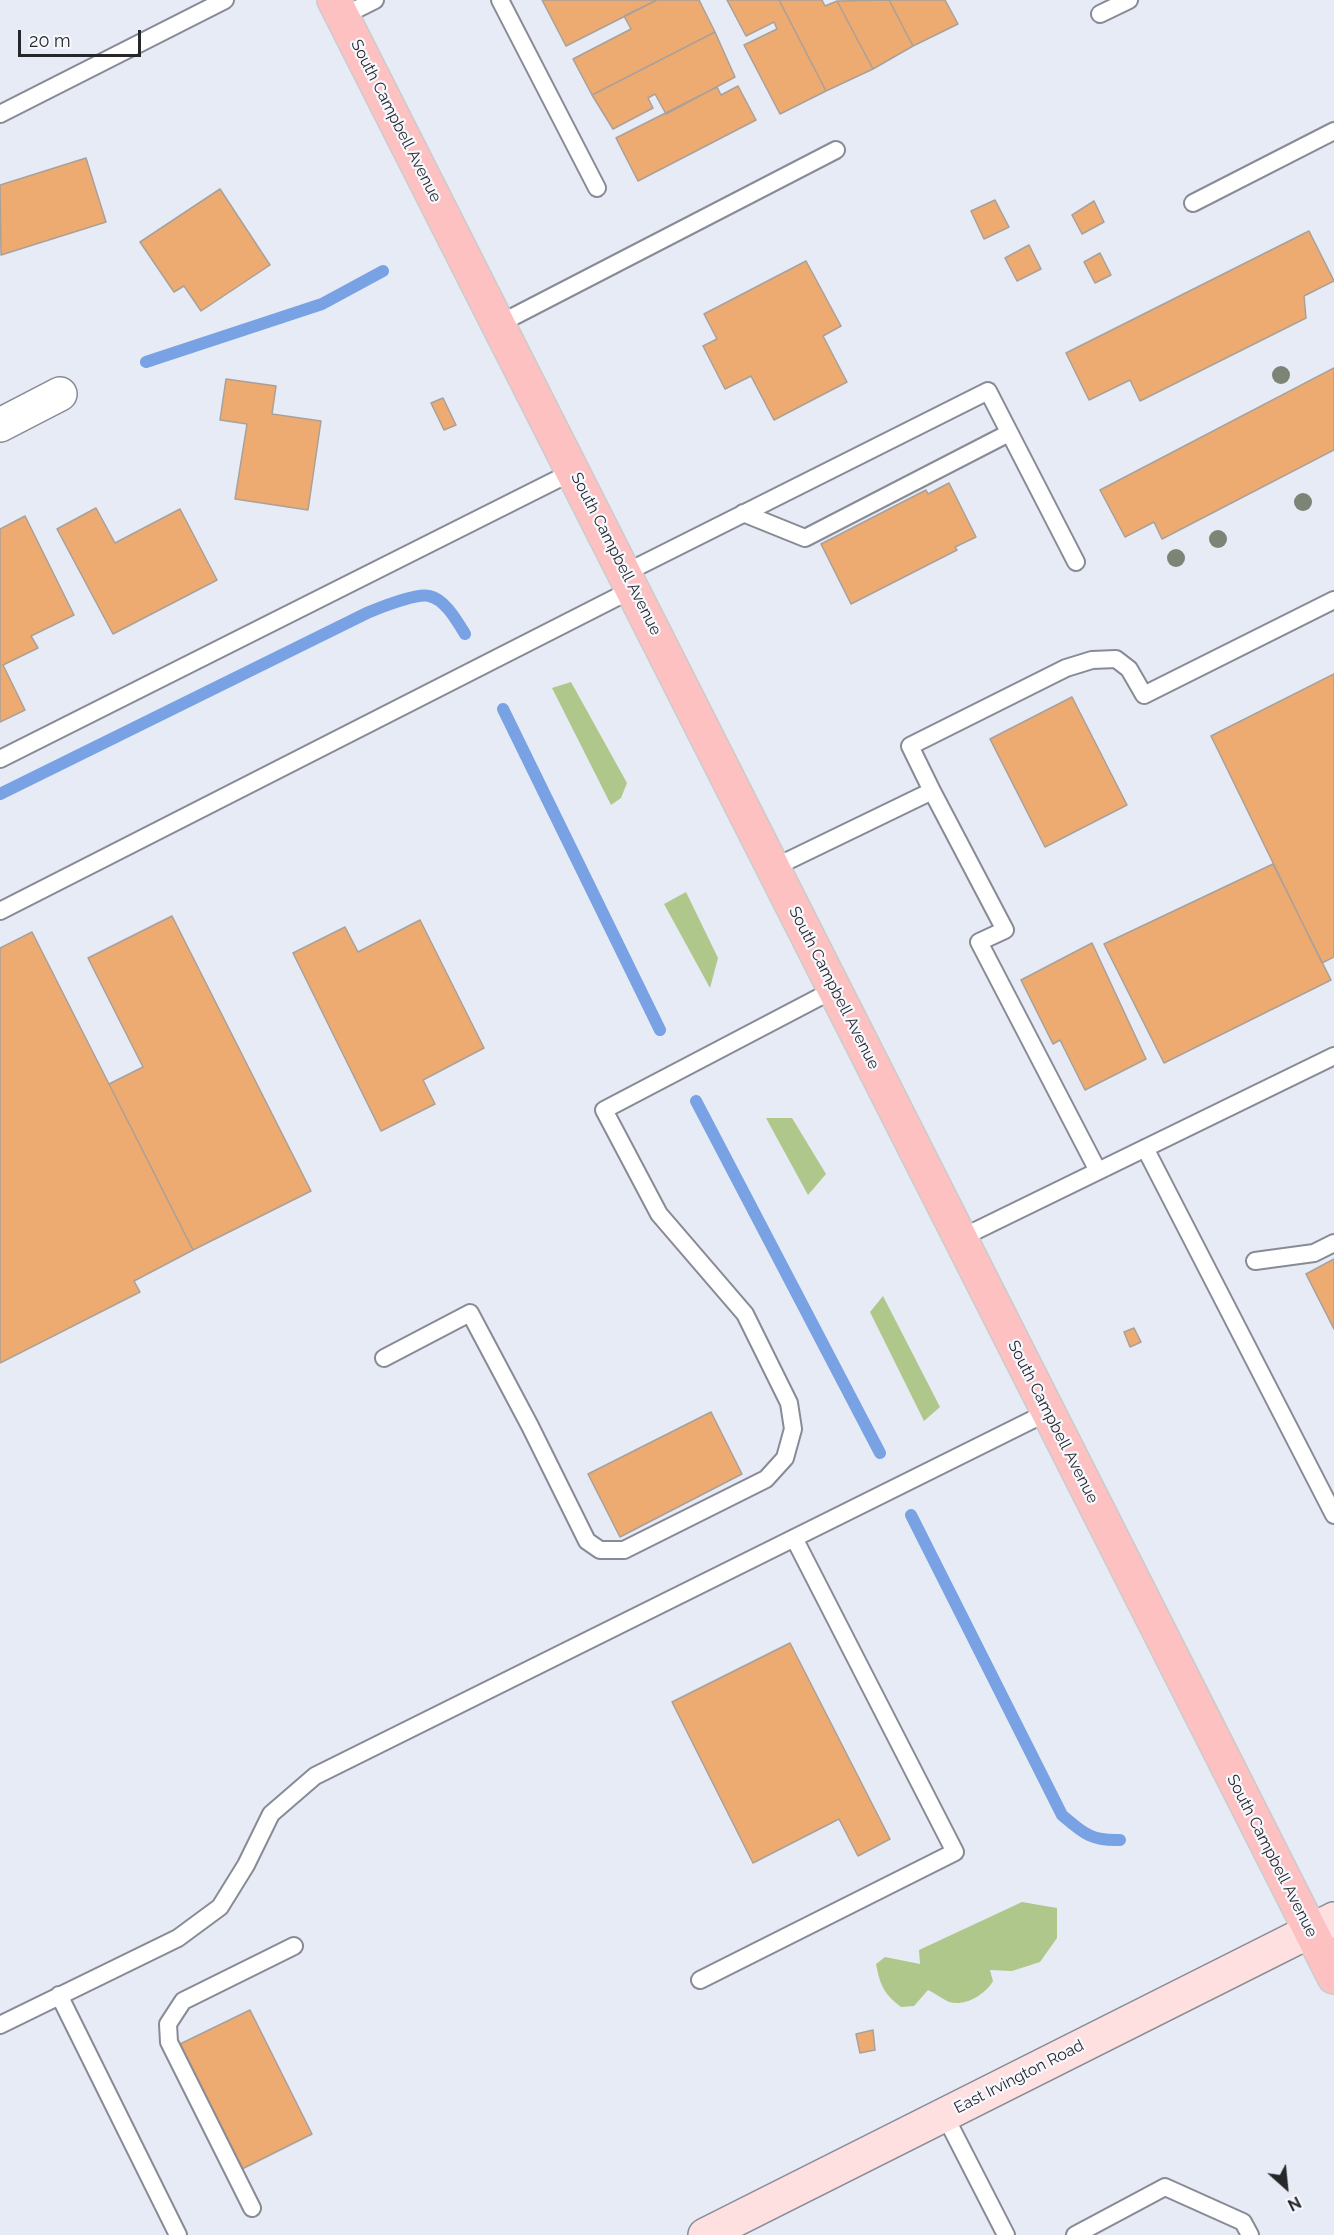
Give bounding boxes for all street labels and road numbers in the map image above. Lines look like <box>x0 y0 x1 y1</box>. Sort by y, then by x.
street label: South Campbell Avenue <box>347 36 445 206</box>
street label: South Campbell Avenue <box>567 469 665 639</box>
street label: South Campbell Avenue <box>785 903 883 1073</box>
street label: South Campbell Avenue <box>1004 1337 1102 1507</box>
street label: South Campbell Avenue <box>1223 1771 1321 1941</box>
street label: East Irvington Road <box>951 2036 1087 2118</box>

